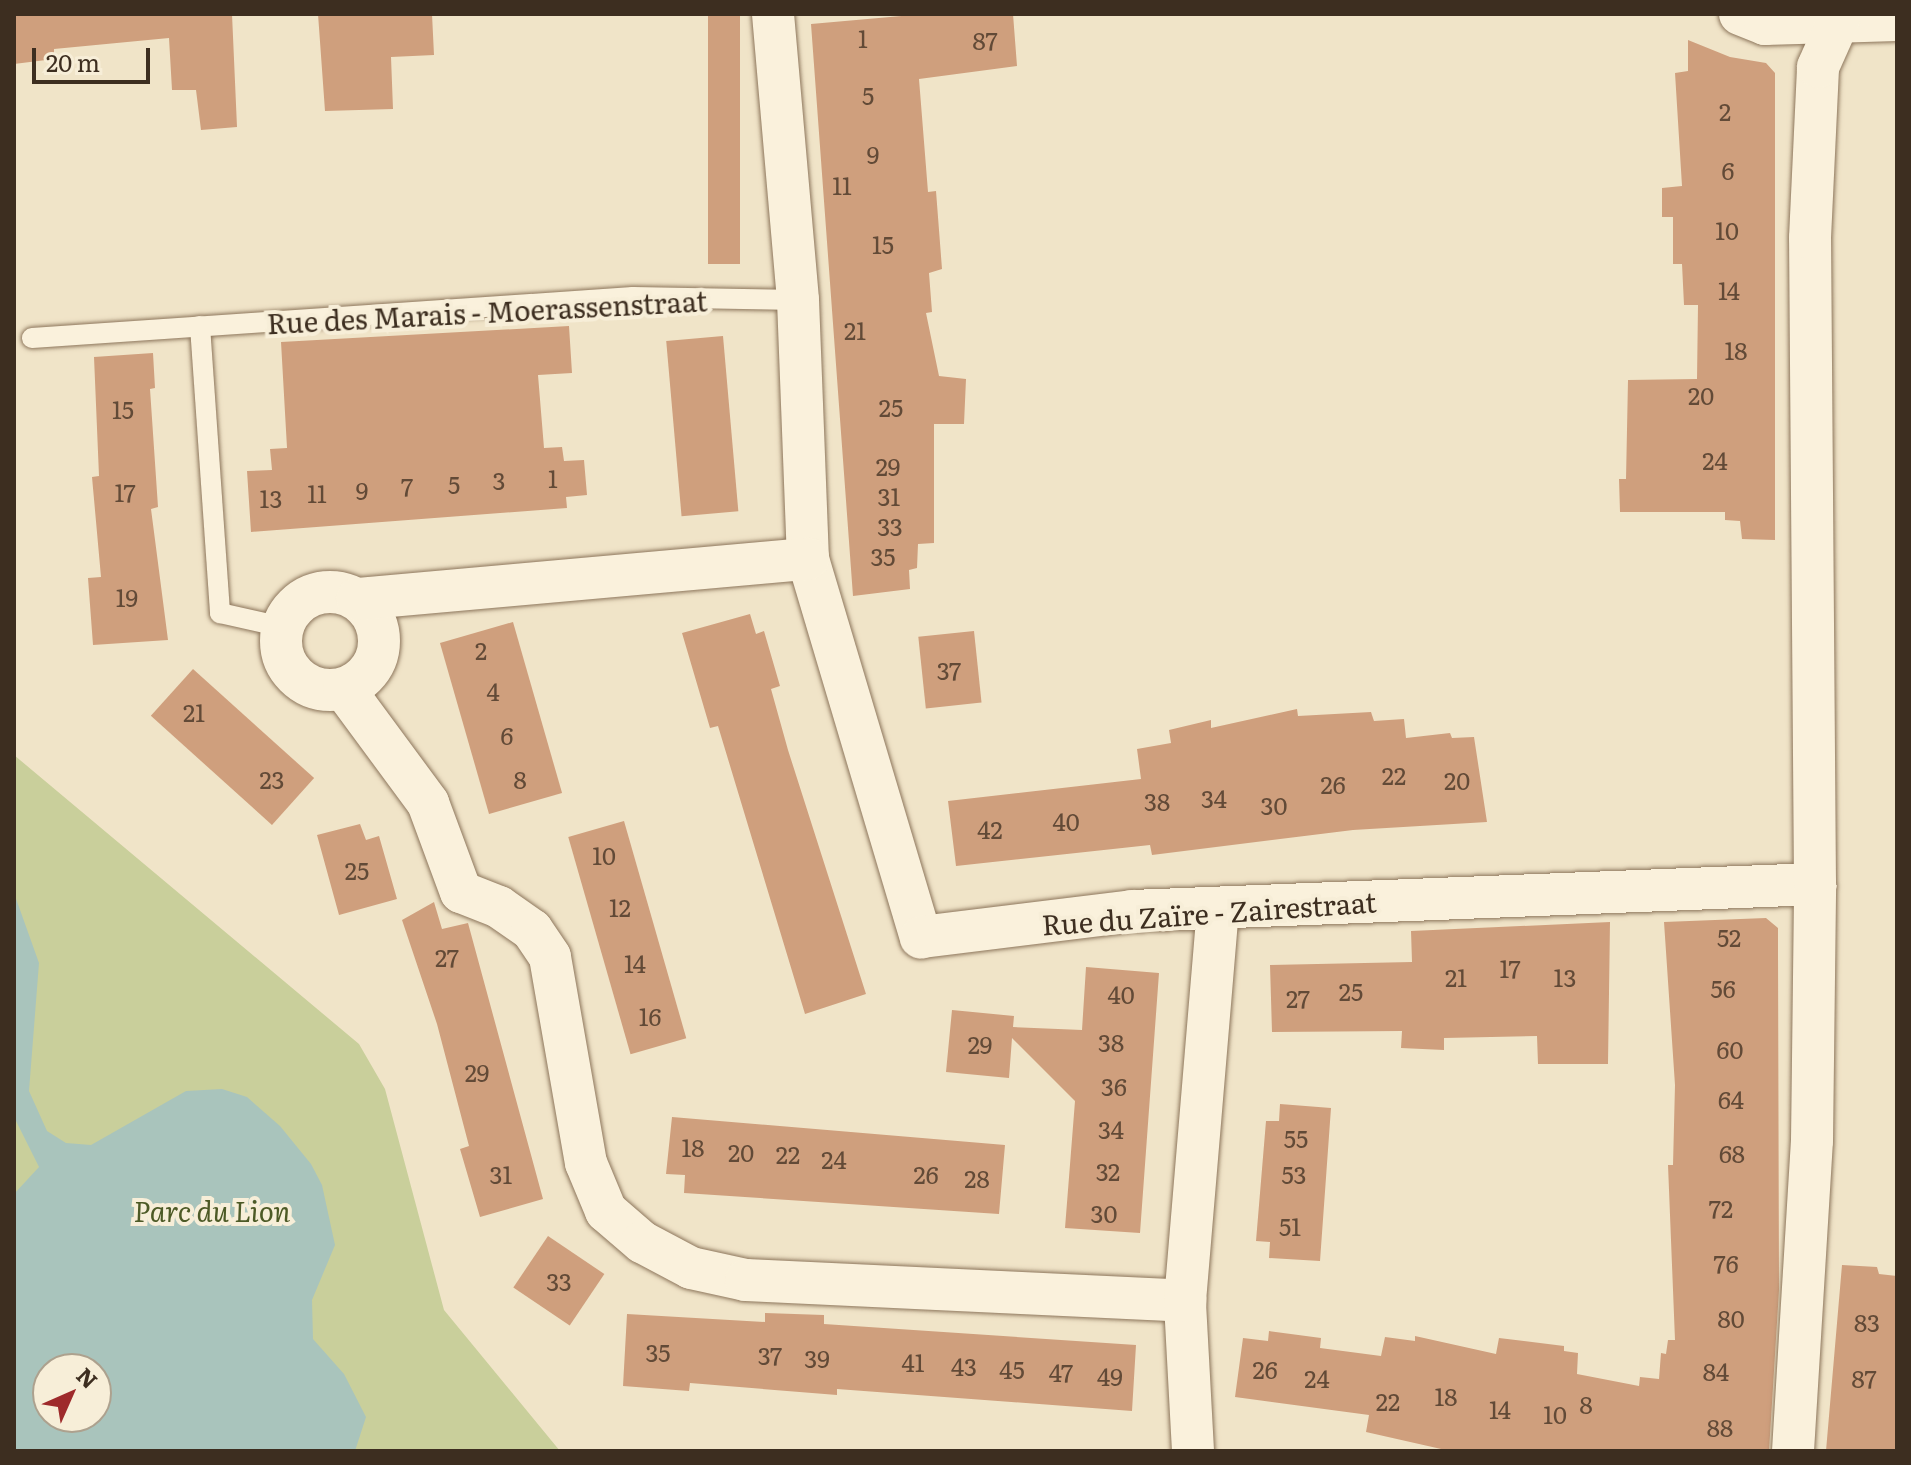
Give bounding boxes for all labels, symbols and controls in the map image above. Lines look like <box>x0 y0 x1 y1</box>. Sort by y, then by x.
house number: 1 <box>858 24 868 52</box>
house number: 87 <box>972 26 998 54</box>
scale bar <box>36 32 154 82</box>
text: 20 m <box>46 44 100 79</box>
house number: 5 <box>862 81 874 109</box>
house number: 2 <box>1719 97 1731 125</box>
house number: 9 <box>867 140 879 168</box>
house number: 6 <box>1722 156 1734 184</box>
house number: 11 <box>832 171 852 199</box>
house number: 10 <box>1715 216 1739 244</box>
house number: 15 <box>872 230 894 258</box>
house number: 14 <box>1718 276 1740 304</box>
street label: Rue des Marais - Moerassenstraat <box>266 283 708 339</box>
house number: 21 <box>844 316 866 344</box>
house number: 18 <box>1725 336 1747 364</box>
house number: 20 <box>1688 381 1714 409</box>
house number: 25 <box>879 393 903 421</box>
house number: 15 <box>112 395 134 423</box>
house number: 24 <box>1702 446 1728 474</box>
house number: 29 <box>876 452 900 480</box>
house number: 1 <box>548 464 558 492</box>
house number: 3 <box>492 466 506 494</box>
house number: 5 <box>448 470 460 498</box>
house number: 7 <box>401 472 413 500</box>
house number: 9 <box>356 476 368 504</box>
house number: 17 <box>114 478 136 506</box>
house number: 11 <box>307 479 327 507</box>
house number: 31 <box>878 482 900 510</box>
house number: 13 <box>260 484 282 512</box>
house number: 33 <box>877 512 903 540</box>
house number: 35 <box>870 542 896 570</box>
house number: 19 <box>116 583 138 611</box>
house number: 2 <box>475 636 487 664</box>
house number: 37 <box>937 656 961 684</box>
house number: 4 <box>486 677 500 705</box>
house number: 21 <box>183 698 205 726</box>
house number: 6 <box>501 721 513 749</box>
house number: 22 <box>1382 761 1406 789</box>
house number: 23 <box>259 765 285 793</box>
house number: 8 <box>513 765 527 793</box>
house number: 20 <box>1444 766 1470 794</box>
house number: 26 <box>1320 770 1346 798</box>
house number: 34 <box>1201 784 1227 812</box>
house number: 38 <box>1144 787 1170 815</box>
house number: 30 <box>1261 791 1287 819</box>
house number: 40 <box>1052 807 1080 835</box>
house number: 42 <box>977 815 1003 843</box>
house number: 10 <box>592 841 616 869</box>
house number: 25 <box>345 856 369 884</box>
street label: Rue du Zaïre - Zairestraat <box>1041 884 1377 940</box>
house number: 12 <box>609 893 631 921</box>
house number: 52 <box>1717 923 1741 951</box>
house number: 27 <box>435 943 459 971</box>
house number: 14 <box>624 949 646 977</box>
house number: 17 <box>1499 954 1521 982</box>
house number: 21 <box>1445 963 1467 991</box>
house number: 13 <box>1554 963 1576 991</box>
house number: 56 <box>1710 974 1736 1002</box>
house number: 25 <box>1339 977 1363 1005</box>
house number: 40 <box>1107 980 1135 1008</box>
house number: 27 <box>1286 984 1310 1012</box>
house number: 16 <box>639 1002 661 1030</box>
house number: 38 <box>1098 1028 1124 1056</box>
house number: 29 <box>968 1030 992 1058</box>
house number: 60 <box>1717 1035 1743 1063</box>
house number: 29 <box>465 1058 489 1086</box>
house number: 36 <box>1101 1072 1127 1100</box>
house number: 64 <box>1718 1085 1744 1113</box>
house number: 34 <box>1098 1115 1124 1143</box>
house number: 55 <box>1284 1124 1308 1152</box>
house number: 18 <box>682 1133 704 1161</box>
house number: 20 <box>728 1138 754 1166</box>
house number: 68 <box>1719 1139 1745 1167</box>
house number: 22 <box>776 1140 800 1168</box>
house number: 24 <box>821 1145 847 1173</box>
house number: 32 <box>1096 1157 1120 1185</box>
house number: 31 <box>490 1160 512 1188</box>
house number: 26 <box>913 1160 939 1188</box>
house number: 53 <box>1281 1160 1307 1188</box>
house number: 28 <box>964 1164 990 1192</box>
park label: Parc du Lion <box>134 1193 290 1227</box>
house number: 72 <box>1709 1194 1733 1222</box>
house number: 30 <box>1091 1199 1117 1227</box>
house number: 51 <box>1279 1212 1301 1240</box>
house number: 76 <box>1713 1249 1739 1277</box>
house number: 33 <box>546 1267 572 1295</box>
house number: 80 <box>1717 1304 1745 1332</box>
house number: 83 <box>1854 1308 1880 1336</box>
house number: 35 <box>645 1338 671 1366</box>
house number: 37 <box>758 1341 782 1369</box>
house number: 39 <box>804 1344 830 1372</box>
house number: 41 <box>902 1348 924 1376</box>
house number: 43 <box>951 1352 977 1380</box>
north arrow <box>32 1353 112 1433</box>
house number: 45 <box>999 1355 1025 1383</box>
house number: 26 <box>1252 1355 1278 1383</box>
house number: 84 <box>1703 1357 1729 1385</box>
house number: 47 <box>1049 1358 1073 1386</box>
text: N <box>70 1359 106 1395</box>
house number: 49 <box>1097 1362 1123 1390</box>
house number: 24 <box>1304 1364 1330 1392</box>
house number: 87 <box>1851 1364 1877 1392</box>
house number: 18 <box>1435 1382 1457 1410</box>
house number: 22 <box>1376 1387 1400 1415</box>
house number: 8 <box>1579 1390 1593 1418</box>
house number: 14 <box>1489 1395 1511 1423</box>
house number: 10 <box>1543 1400 1567 1428</box>
house number: 88 <box>1707 1413 1733 1441</box>

